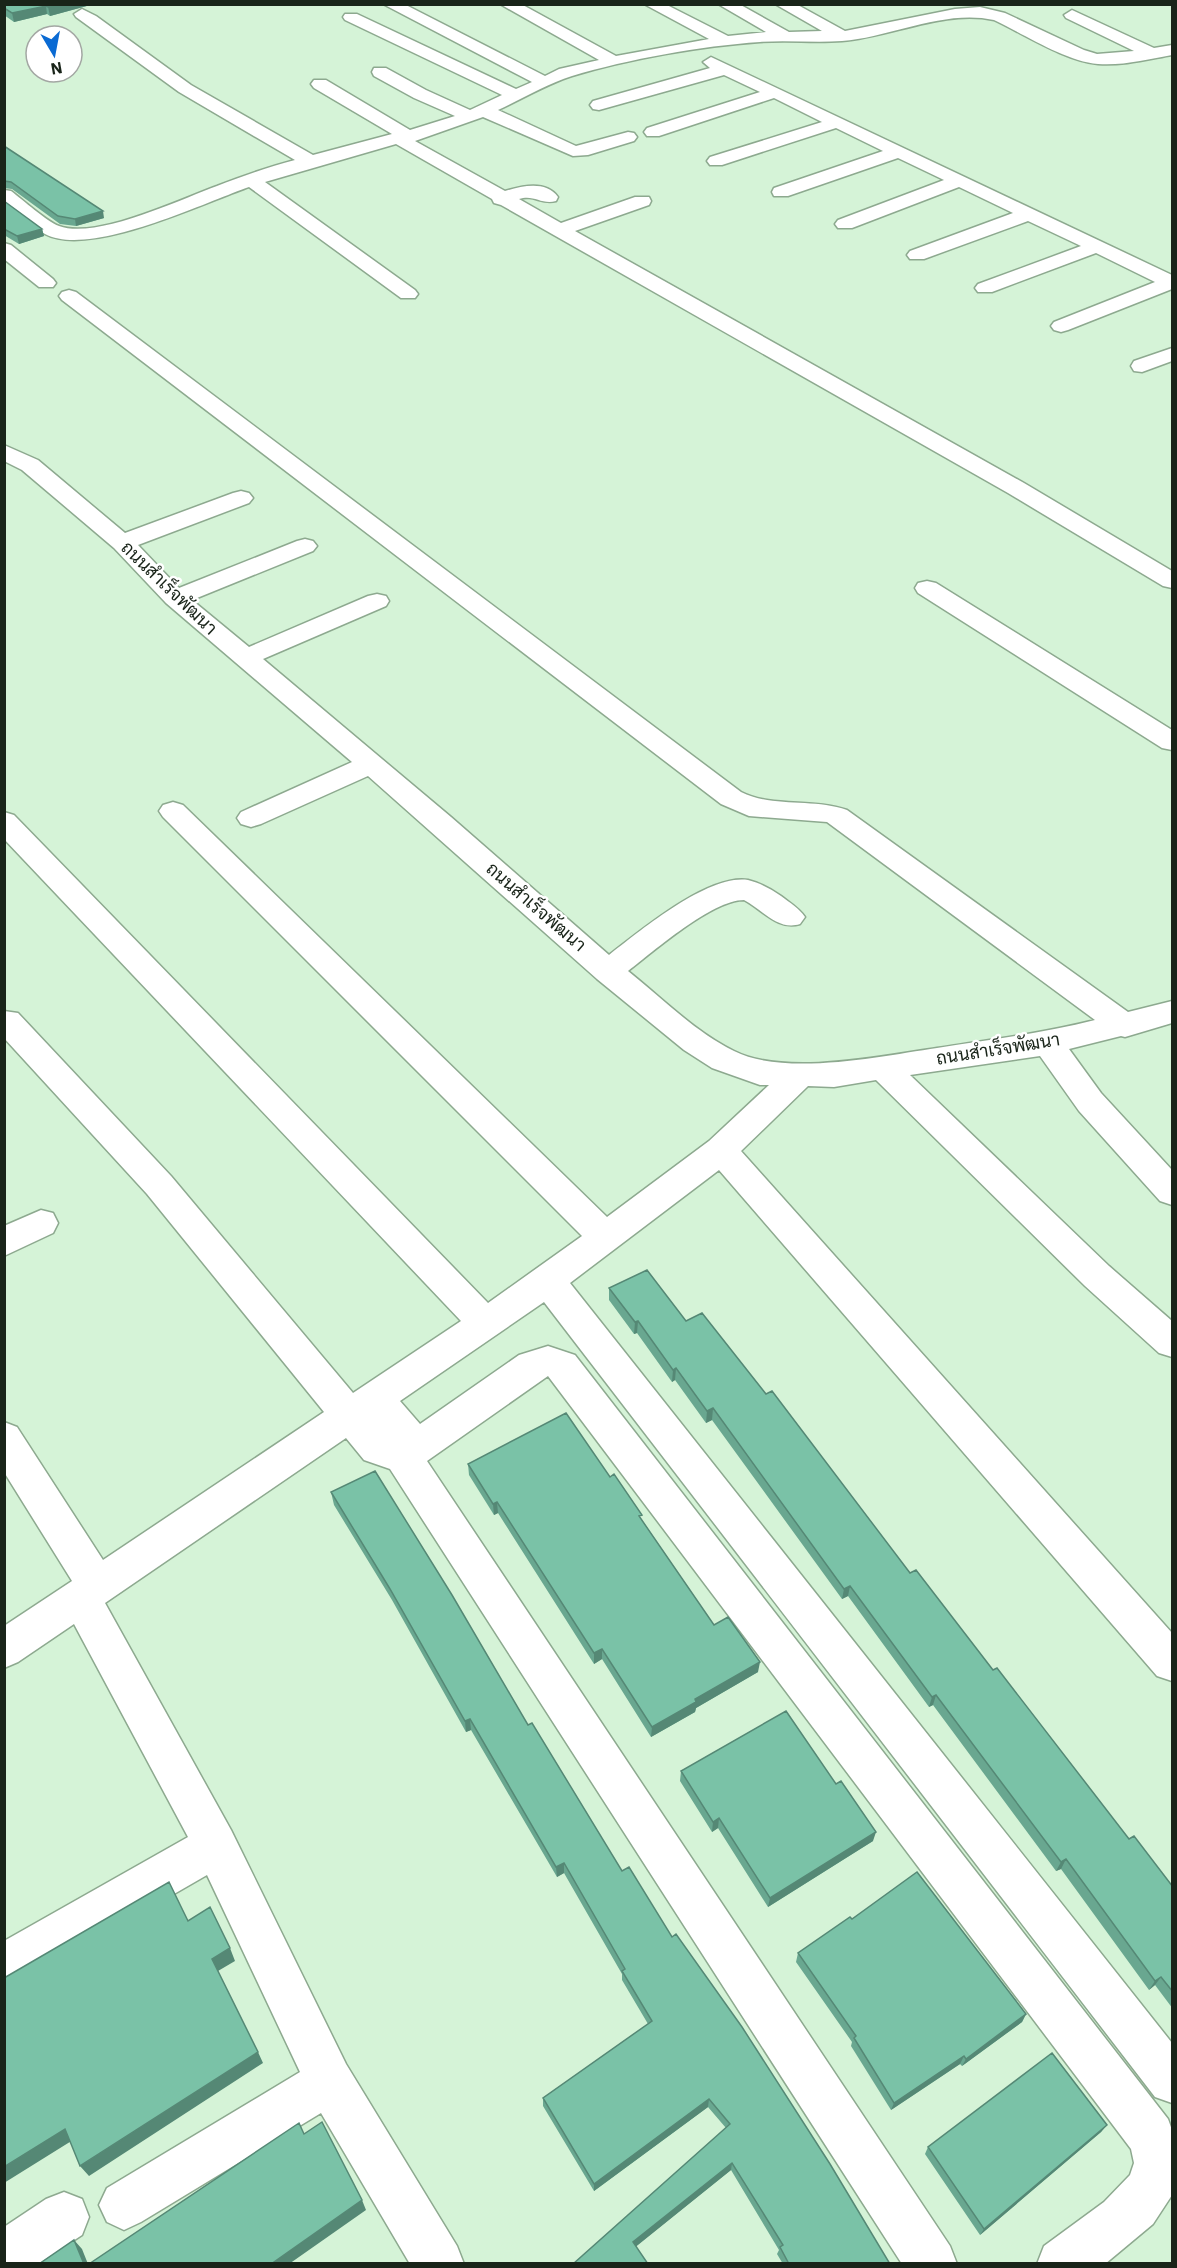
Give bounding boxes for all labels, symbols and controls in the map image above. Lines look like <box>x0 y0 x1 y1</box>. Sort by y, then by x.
north arrow <box>24 24 84 84</box>
text: N <box>49 58 64 80</box>
street label: ถนนสำเร็จพัฒนา <box>116 535 224 639</box>
street label: ถนนสำเร็จพัฒนา <box>482 855 592 956</box>
street label: ถนนสำเร็จพัฒนา <box>934 1025 1061 1070</box>

